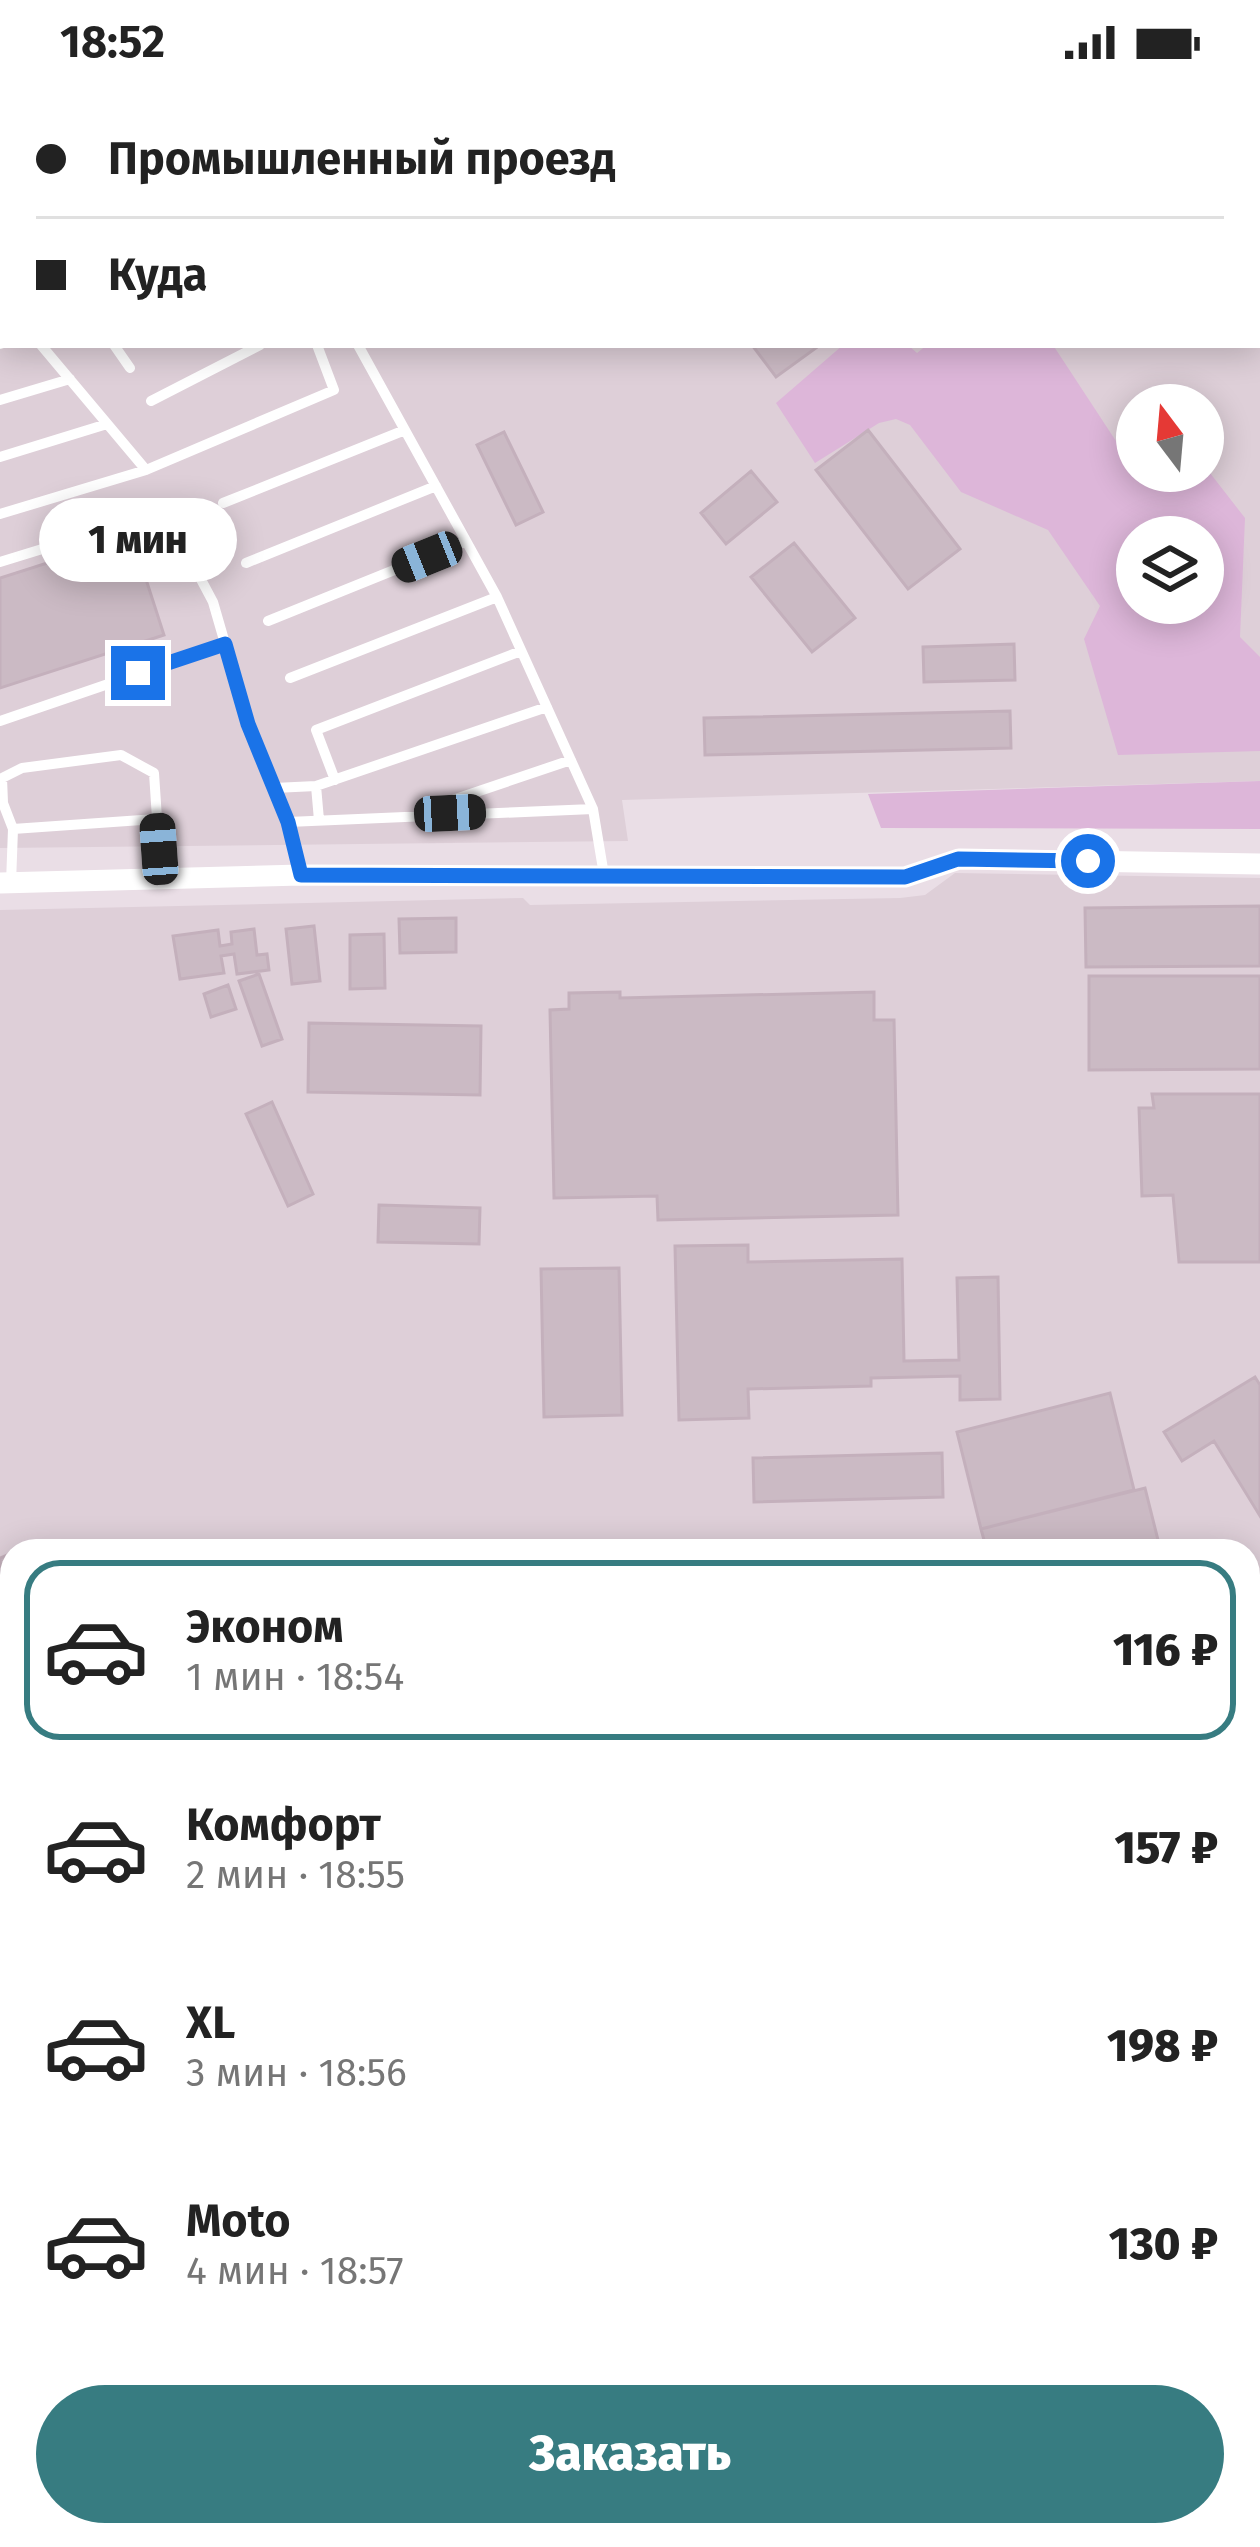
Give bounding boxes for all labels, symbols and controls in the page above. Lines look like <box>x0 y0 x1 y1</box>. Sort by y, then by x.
text: 18:52 <box>60 15 165 69</box>
text: Промышленный проезд <box>108 132 615 186</box>
text: Куда <box>108 248 208 302</box>
north arrow <box>1116 384 1224 492</box>
map controls <box>1116 384 1224 624</box>
callout: 1 мин <box>39 499 237 583</box>
button: layers <box>1116 516 1224 624</box>
text: 1 мин <box>88 517 188 563</box>
car <box>387 527 467 587</box>
route end <box>111 646 165 700</box>
car <box>413 793 487 833</box>
car <box>139 812 179 886</box>
route start <box>1061 834 1115 888</box>
icon: car <box>42 1596 150 1704</box>
text: Эконом <box>186 1600 344 1654</box>
text: 116 ₽ <box>1113 1623 1218 1677</box>
text: 1 мин · 18:54 <box>186 1654 404 1700</box>
icon: car <box>42 1794 150 1902</box>
text: Комфорт <box>186 1798 381 1852</box>
text: 157 ₽ <box>1115 1821 1218 1875</box>
text: 2 мин · 18:55 <box>186 1852 405 1898</box>
icon: car <box>42 1992 150 2100</box>
text: XL <box>186 1996 235 2050</box>
text: 198 ₽ <box>1107 2019 1218 2073</box>
text: 3 мин · 18:56 <box>186 2050 407 2096</box>
icon: car <box>42 2190 150 2298</box>
text: Moto <box>186 2194 291 2248</box>
text: 130 ₽ <box>1109 2217 1218 2271</box>
text: 4 мин · 18:57 <box>186 2248 404 2294</box>
button: Заказать <box>36 2385 1224 2523</box>

